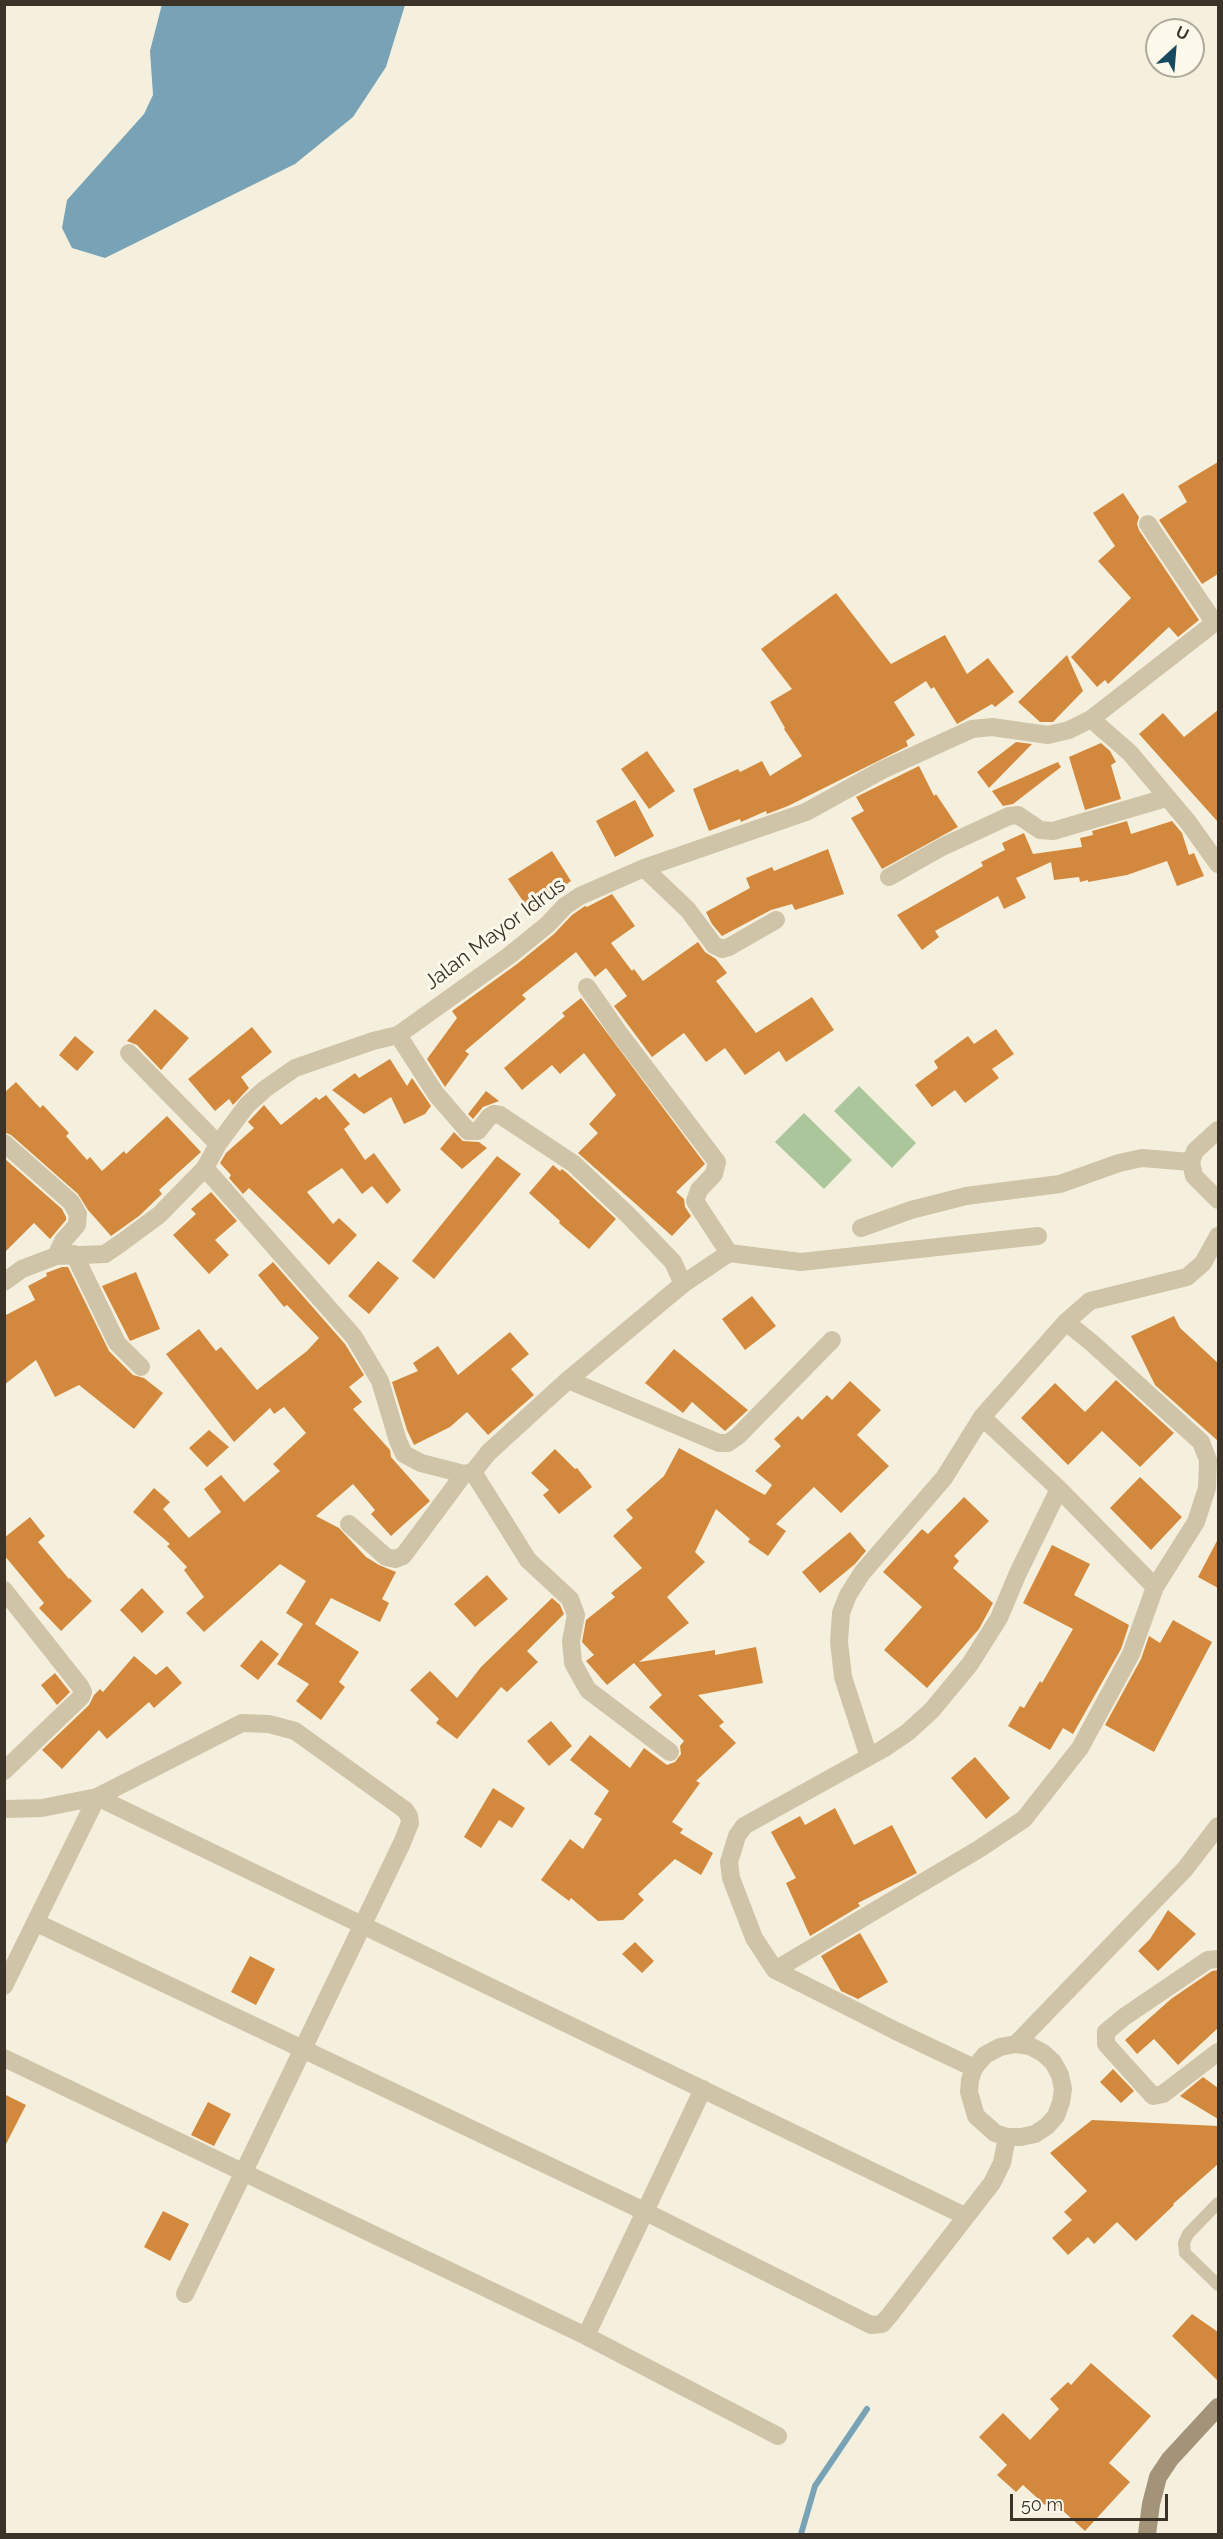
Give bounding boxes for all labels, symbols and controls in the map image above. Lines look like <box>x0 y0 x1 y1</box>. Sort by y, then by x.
north arrow <box>1145 18 1205 78</box>
text: U <box>1173 22 1192 44</box>
street label: Jalan Mayor Idrus <box>420 873 570 995</box>
scale bar <box>1013 2482 1170 2520</box>
text: 50 m <box>1021 2494 1063 2515</box>

